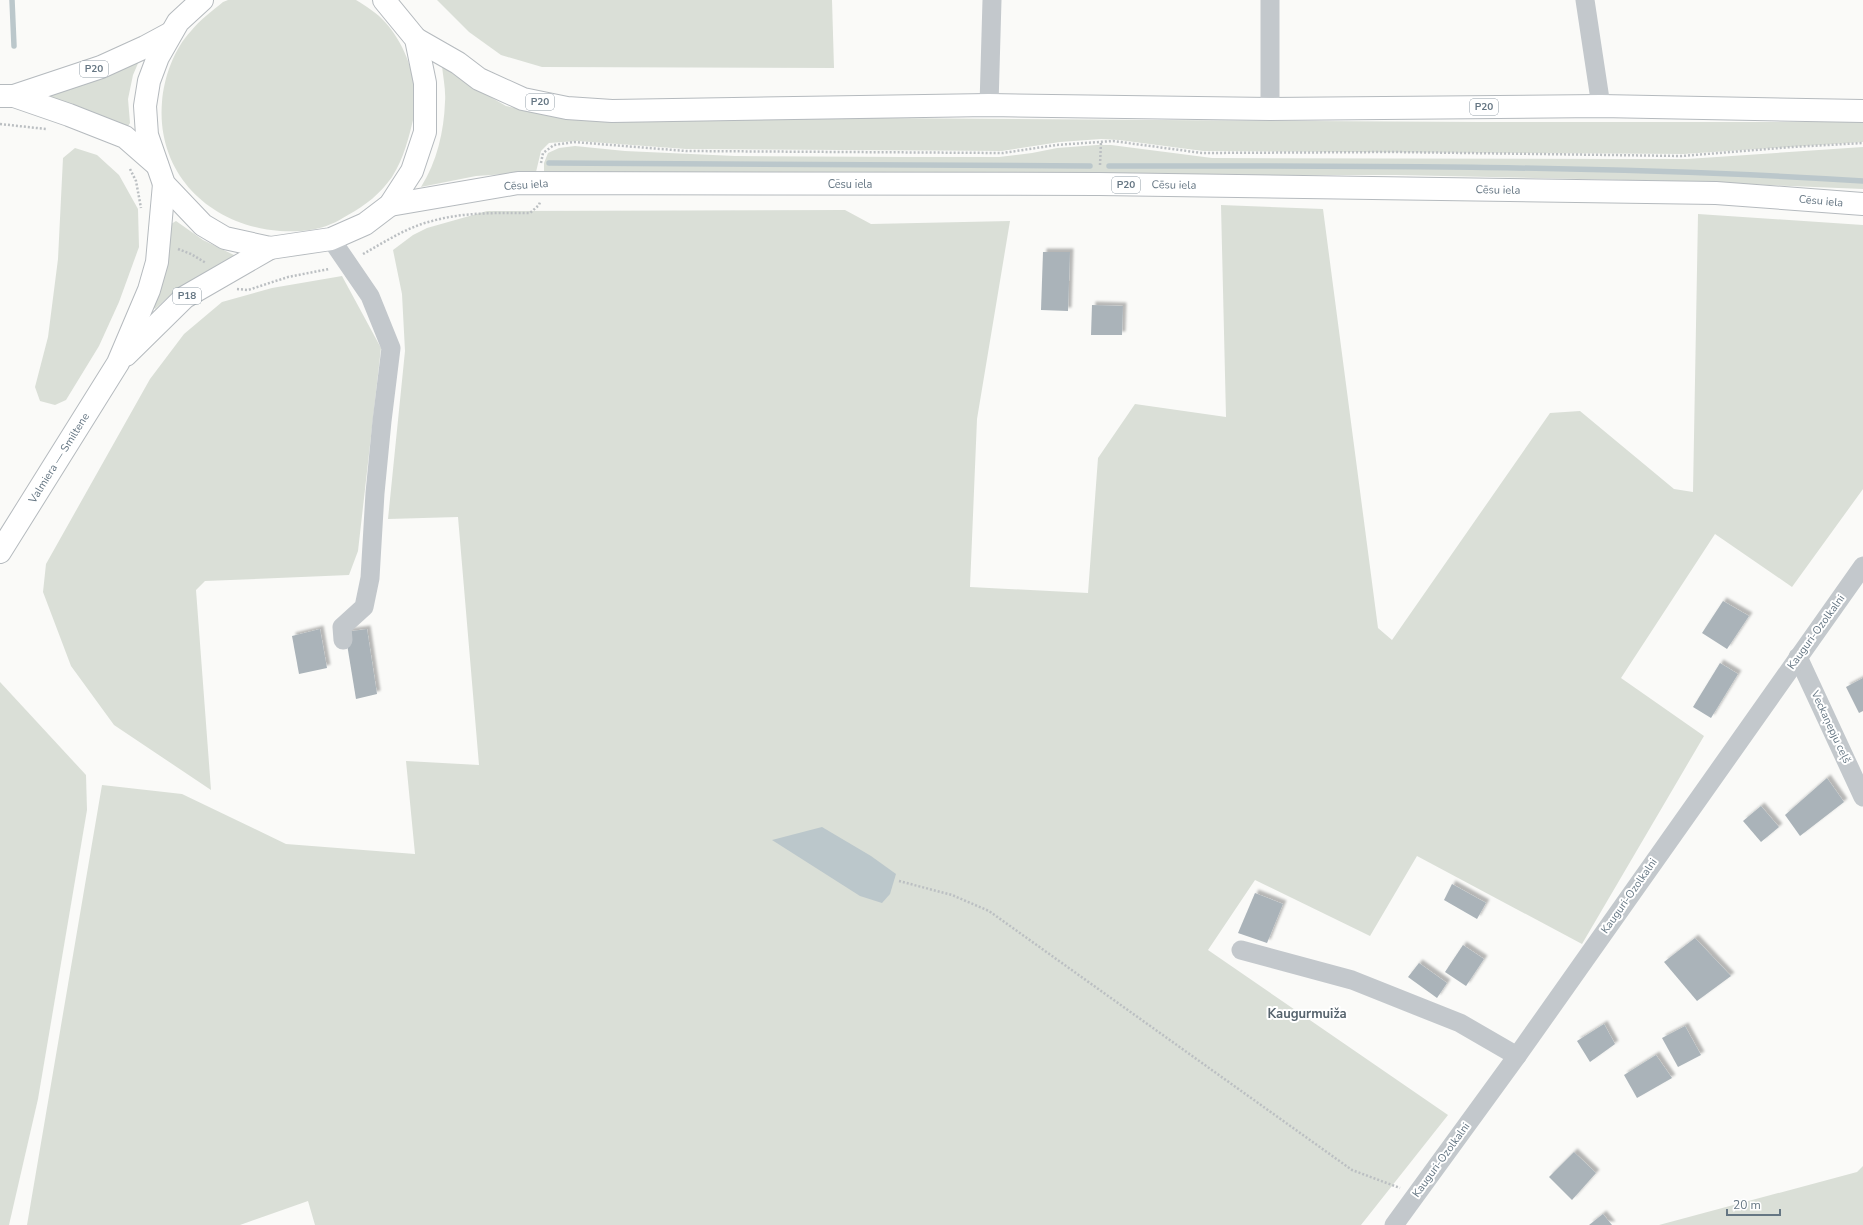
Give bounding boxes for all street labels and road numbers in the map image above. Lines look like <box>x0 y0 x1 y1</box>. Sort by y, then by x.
road number: P20 <box>80 61 108 77</box>
road number: P20 <box>526 94 554 110</box>
road number: P20 <box>1470 99 1498 115</box>
street label: Cēsu iela <box>503 176 549 194</box>
street label: Cēsu iela <box>828 177 872 192</box>
road number: P20 <box>1112 177 1140 193</box>
street label: Cēsu iela <box>1152 177 1197 193</box>
street label: Cēsu iela <box>1476 182 1521 198</box>
street label: Cēsu iela <box>1798 192 1844 210</box>
road number: P18 <box>173 288 201 304</box>
street label: Valmiera — Smiltene <box>25 410 93 507</box>
street label: Kauguri-Ozolkalni <box>1784 592 1848 672</box>
street label: Veckaņepju ceļš <box>1807 687 1854 766</box>
street label: Kauguri-Ozolkalni <box>1597 855 1661 937</box>
street label: Kauguri-Ozolkalni <box>1409 1120 1473 1200</box>

